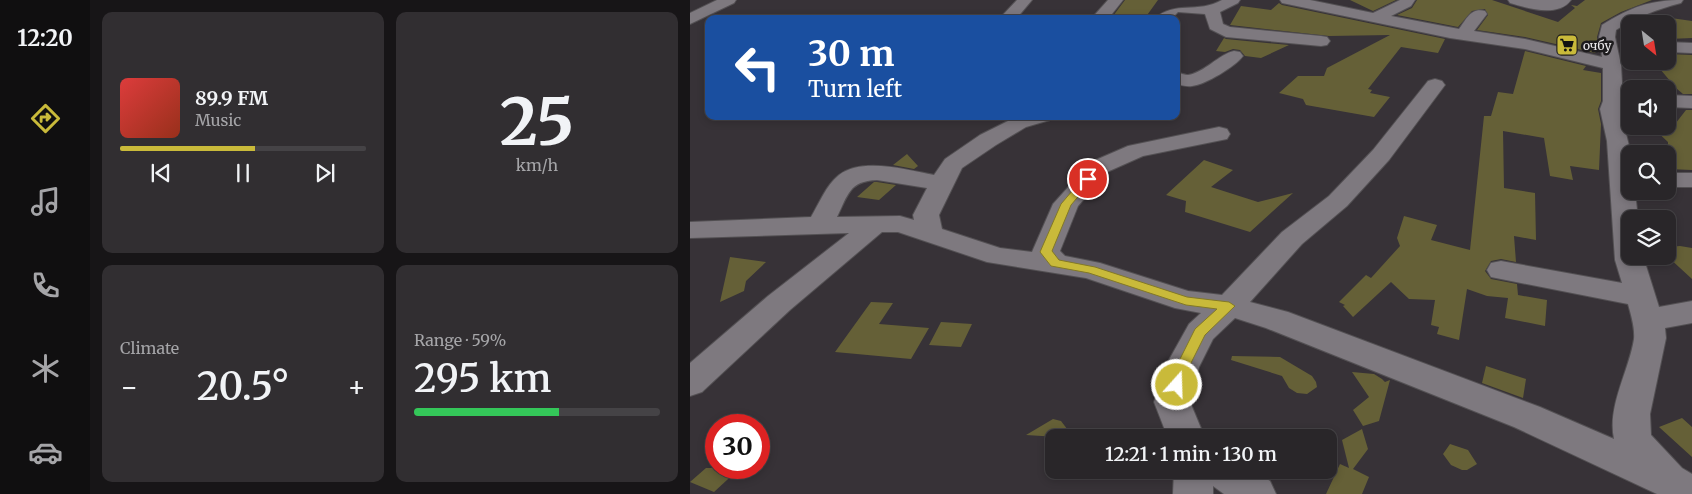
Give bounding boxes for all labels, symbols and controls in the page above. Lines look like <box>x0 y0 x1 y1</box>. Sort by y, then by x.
north arrow <box>1621 15 1676 70</box>
map controls <box>1621 15 1676 265</box>
text: 12:20 <box>17 24 73 52</box>
text: 30 m <box>808 32 894 76</box>
supermarket icon: очбу <box>1555 33 1579 57</box>
icon: left <box>725 35 790 100</box>
place label: очбу <box>1583 38 1611 53</box>
text: Turn left <box>808 75 902 103</box>
button: sound <box>1621 80 1676 135</box>
text: 25 <box>500 81 574 163</box>
text: 89.9 FM <box>195 86 268 110</box>
icon: directions <box>28 101 63 136</box>
text: Music <box>195 110 241 130</box>
button: search <box>1621 145 1676 200</box>
text: km/h <box>516 155 558 175</box>
pin <box>1067 158 1109 200</box>
icon: previous <box>147 159 175 187</box>
icon: pause <box>229 159 257 187</box>
icon: next <box>311 159 339 187</box>
icon: arrive <box>1074 165 1102 193</box>
icon: music <box>28 184 63 219</box>
button: layers <box>1621 210 1676 265</box>
icon: phone <box>28 268 63 303</box>
text: Range · 59% <box>414 330 506 350</box>
text: Climate <box>120 338 179 358</box>
icon: climate <box>28 351 63 386</box>
text: 295 km <box>414 355 552 402</box>
position arrow <box>1150 358 1202 410</box>
text: 20.5° <box>197 363 289 410</box>
text: − <box>120 369 139 405</box>
text: + <box>347 369 366 405</box>
speed limit sign: 30 <box>705 414 770 479</box>
icon: car <box>28 435 63 470</box>
text: 12:21 · 1 min · 130 m <box>1105 442 1277 466</box>

